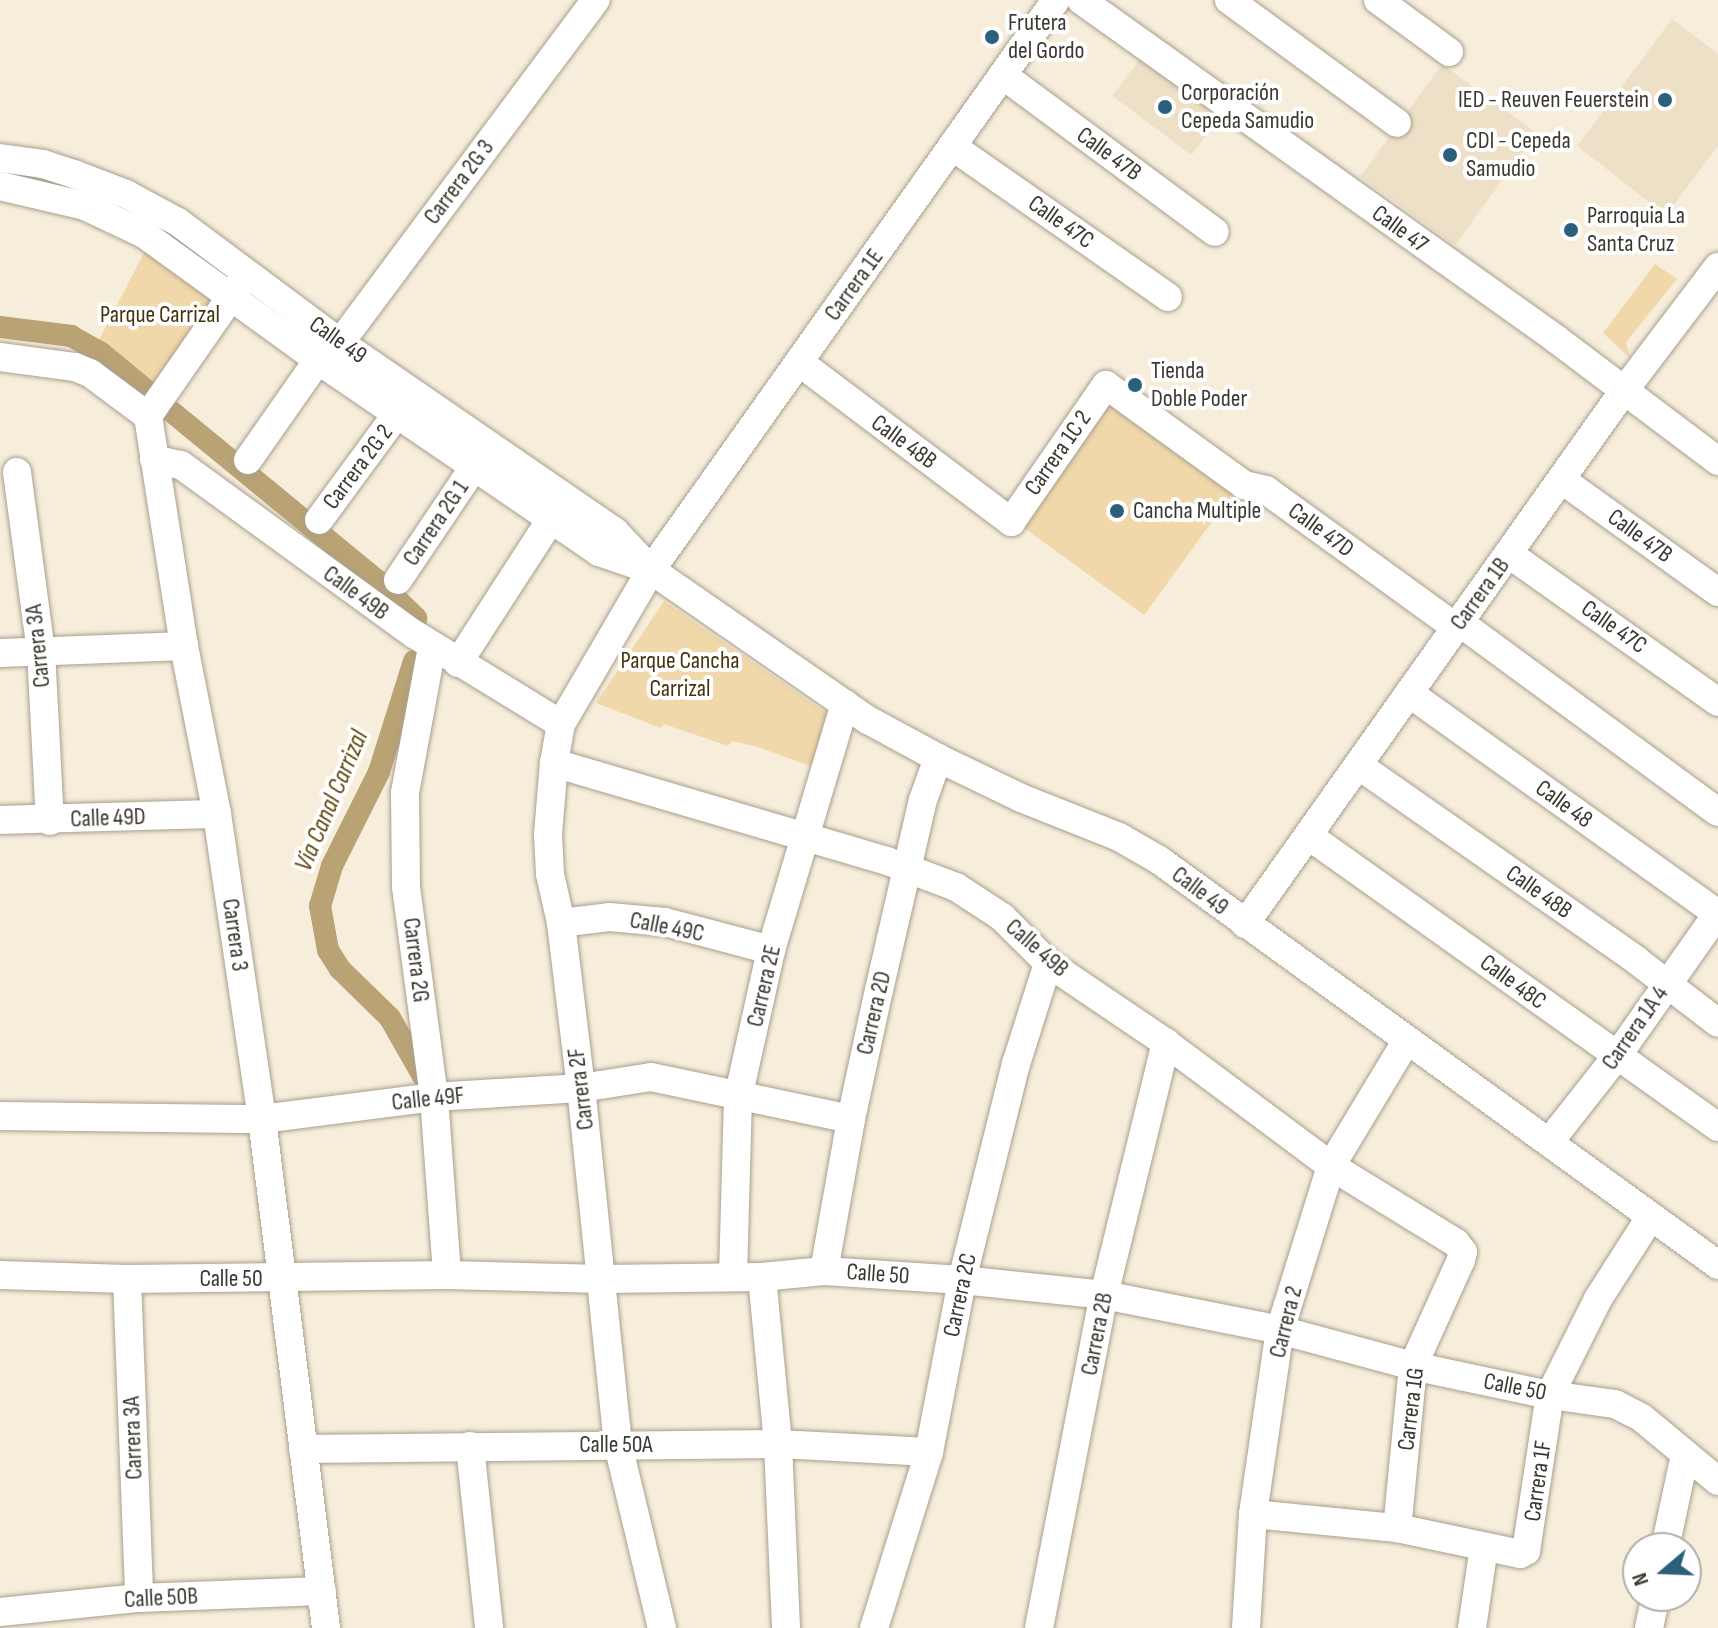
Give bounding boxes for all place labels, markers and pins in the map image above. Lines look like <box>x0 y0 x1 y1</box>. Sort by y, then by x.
place label: Frutera del Gordo <box>1008 9 1084 65</box>
marker: Frutera del Gordo <box>983 28 1001 46</box>
place label: Corporación Cepeda Samudio <box>1181 79 1314 135</box>
place label: IED - Reuven Feuerstein <box>1458 86 1649 114</box>
marker: IED - Reuven Feuerstein <box>1656 91 1674 109</box>
marker: Corporación Cepeda Samudio <box>1156 98 1174 116</box>
place label: CDI - Cepeda Samudio <box>1466 127 1571 183</box>
marker: CDI - Cepeda Samudio <box>1441 146 1459 164</box>
place label: Parroquia La Santa Cruz <box>1587 202 1685 258</box>
marker: Parroquia La Santa Cruz <box>1562 221 1580 239</box>
place label: Tienda Doble Poder <box>1151 357 1247 413</box>
marker: Tienda Doble Poder <box>1126 376 1144 394</box>
place label: Cancha Multiple <box>1133 497 1261 525</box>
marker: Cancha Multiple <box>1108 502 1126 520</box>

